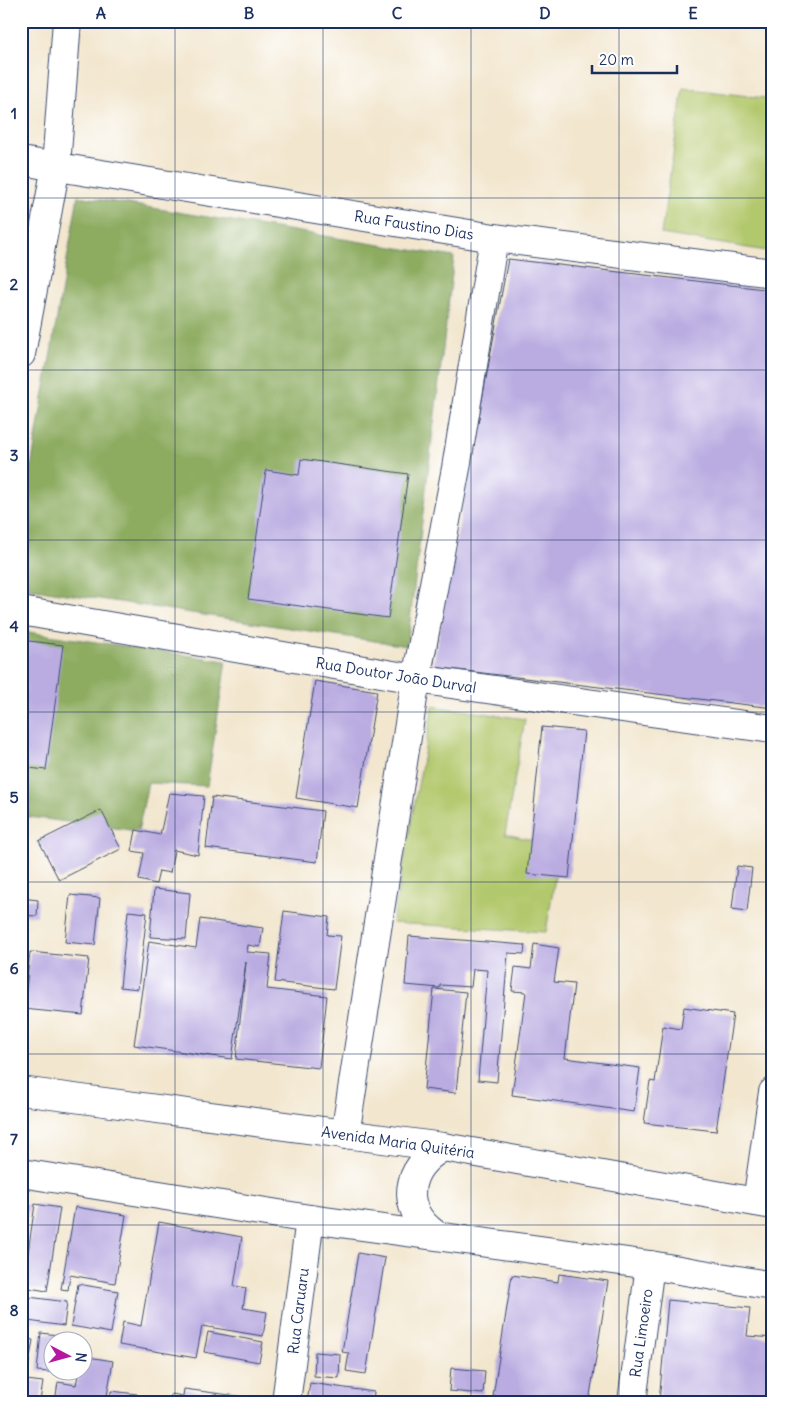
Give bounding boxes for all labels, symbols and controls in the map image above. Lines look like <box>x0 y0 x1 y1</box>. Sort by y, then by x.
text: A <box>96 3 106 23</box>
text: B <box>244 3 255 23</box>
text: C <box>392 3 403 23</box>
text: D <box>539 3 551 23</box>
text: E <box>688 3 698 23</box>
scale bar <box>592 42 676 74</box>
text: 20 m <box>599 50 634 69</box>
text: 1 <box>11 103 17 123</box>
street label: Rua Faustino Dias <box>353 206 475 244</box>
text: 2 <box>10 274 19 294</box>
text: 3 <box>9 445 19 465</box>
text: 4 <box>9 616 19 636</box>
street label: Rua Doutor João Durval <box>314 653 478 697</box>
text: 5 <box>9 787 19 807</box>
text: 6 <box>9 958 19 978</box>
street label: Avenida Maria Quitéria <box>320 1122 476 1162</box>
text: 7 <box>10 1129 18 1149</box>
street label: Rua Caruaru <box>283 1266 313 1355</box>
street label: Rua Limoeiro <box>625 1287 657 1379</box>
text: 8 <box>9 1300 19 1320</box>
north arrow <box>42 1330 92 1380</box>
text: N <box>71 1352 90 1363</box>

